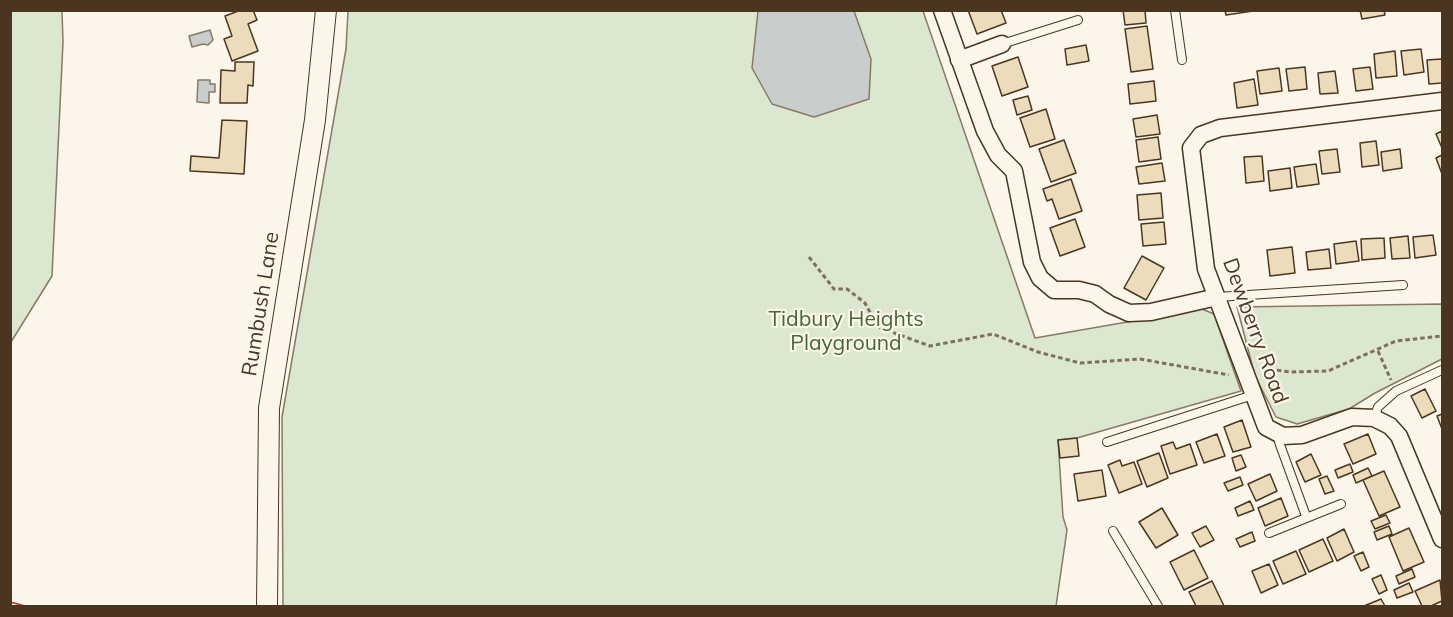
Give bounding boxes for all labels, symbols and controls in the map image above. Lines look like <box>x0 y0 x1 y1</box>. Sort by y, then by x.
street label: Rumbush Lane <box>237 230 285 378</box>
street label: Dewberry Road <box>1217 255 1293 407</box>
park label: Tidbury Heights Playground <box>768 307 924 357</box>

